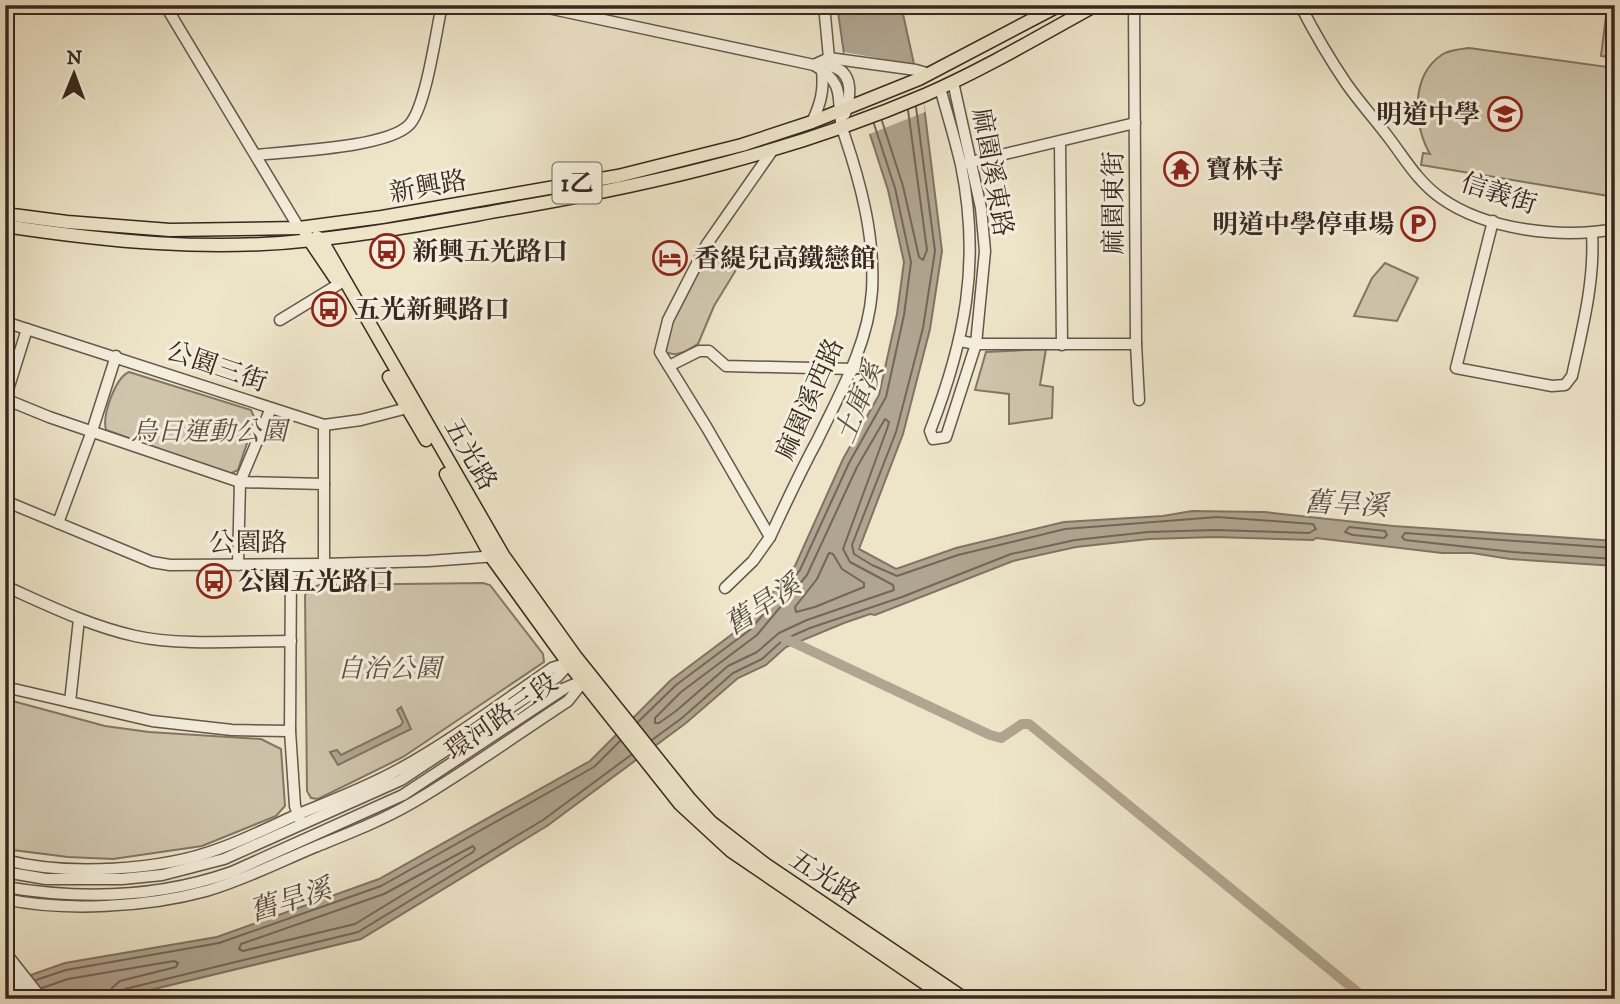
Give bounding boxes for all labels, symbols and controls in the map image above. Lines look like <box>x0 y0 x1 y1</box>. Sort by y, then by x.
north arrow <box>38 38 108 108</box>
text: N <box>66 47 83 70</box>
school or university icon: 明道中學 <box>1486 95 1524 133</box>
place label: 明道中學 <box>1376 99 1480 132</box>
street label: 麻園溪東路 <box>964 105 1019 239</box>
temple icon: 寶林寺 <box>1162 150 1200 188</box>
street label: 麻園東街 <box>1098 151 1131 255</box>
place label: 寶林寺 <box>1206 154 1284 187</box>
road number: 1乙 <box>552 162 602 204</box>
street label: 新興路 <box>387 164 470 211</box>
street label: 信義街 <box>1456 167 1541 222</box>
parking icon: 明道中學停車場 <box>1399 205 1437 243</box>
place label: 明道中學停車場 <box>1212 209 1394 242</box>
bus stop icon: 新興五光路口 <box>368 232 406 270</box>
place label: 新興五光路口 <box>412 236 568 269</box>
hotel icon: 香緹兒高鐵戀館 <box>651 239 689 277</box>
place label: 香緹兒高鐵戀館 <box>694 243 876 276</box>
bus stop icon: 五光新興路口 <box>310 290 348 328</box>
place label: 五光新興路口 <box>354 294 510 327</box>
street label: 麻園溪西路 <box>769 334 852 466</box>
street label: 公園三街 <box>162 335 271 400</box>
water label: 土庫溪 <box>827 354 892 448</box>
street label: 五光路 <box>436 413 503 497</box>
park label: 烏日運動公園 <box>131 416 291 449</box>
water label: 舊旱溪 <box>1303 485 1392 524</box>
street label: 公園路 <box>209 527 287 560</box>
bus stop icon: 公園五光路口 <box>195 562 233 600</box>
place label: 公園五光路口 <box>238 566 394 599</box>
water label: 舊旱溪 <box>718 566 810 643</box>
park label: 自治公園 <box>337 653 445 686</box>
street label: 環河路三段 <box>439 666 565 768</box>
street label: 五光路 <box>782 843 866 913</box>
water label: 舊旱溪 <box>245 871 339 929</box>

